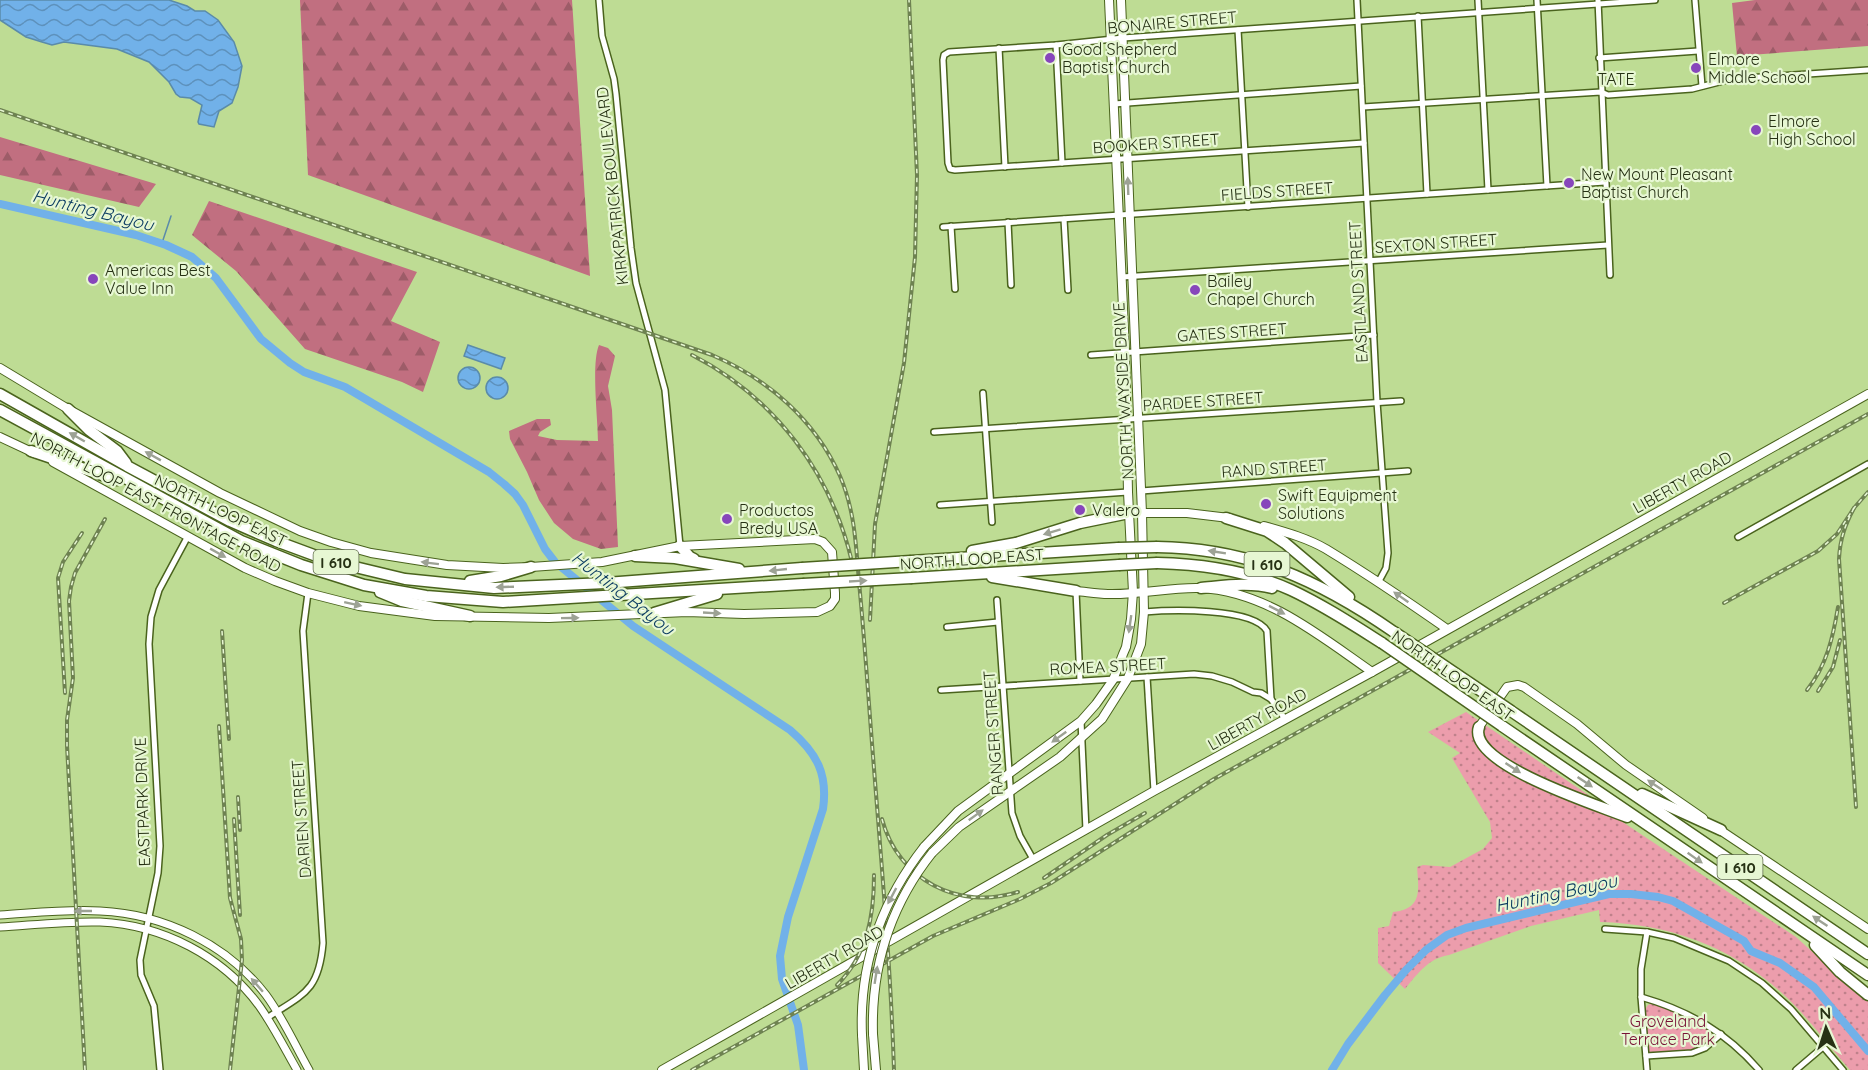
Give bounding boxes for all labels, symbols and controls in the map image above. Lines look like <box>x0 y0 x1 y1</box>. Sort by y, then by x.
street label: BONAIRE STREET <box>1106 6 1238 38</box>
place label: Good Shepherd Baptist Church <box>1062 39 1177 77</box>
place label: Elmore Middle School <box>1708 49 1810 87</box>
marker: Good Shepherd Baptist Church <box>1043 51 1057 65</box>
marker: Elmore Middle School <box>1689 61 1703 75</box>
street label: TATE <box>1597 69 1635 89</box>
street label: KIRKPATRICK BOULEVARD <box>592 86 632 286</box>
place label: Elmore High School <box>1768 111 1856 149</box>
marker: Elmore High School <box>1749 123 1763 137</box>
street label: BOOKER STREET <box>1092 129 1220 157</box>
place label: New Mount Pleasant Baptist Church <box>1581 164 1733 202</box>
marker: New Mount Pleasant Baptist Church <box>1562 176 1576 190</box>
one-way arrow <box>1123 177 1132 196</box>
street label: FIELDS STREET <box>1220 177 1334 205</box>
water label: Hunting Bayou <box>30 184 158 237</box>
street label: EASTLAND STREET <box>1344 220 1372 363</box>
street label: SEXTON STREET <box>1374 229 1498 257</box>
place label: Americas Best Value Inn <box>105 260 211 298</box>
place label: Bailey Chapel Church <box>1207 271 1315 309</box>
marker: Americas Best Value Inn <box>86 272 100 286</box>
marker: Bailey Chapel Church <box>1188 283 1202 297</box>
street label: NORTH WAYSIDE DRIVE <box>1108 302 1138 480</box>
street label: GATES STREET <box>1176 318 1288 346</box>
street label: PARDEE STREET <box>1142 387 1265 415</box>
street label: NORTH LOOP EAST FRONTAGE ROAD <box>27 428 285 576</box>
one-way arrow <box>68 432 85 442</box>
street label: LIBERTY ROAD <box>1629 447 1735 517</box>
one-way arrow <box>144 451 161 461</box>
street label: RAND STREET <box>1221 454 1328 482</box>
street label: NORTH LOOP EAST <box>152 470 290 550</box>
place label: Swift Equipment Solutions <box>1278 485 1397 523</box>
marker: Swift Equipment Solutions <box>1259 497 1273 511</box>
place label: Productos Bredy USA <box>739 500 818 538</box>
place label: Valero <box>1092 500 1140 520</box>
marker: Valero <box>1073 503 1087 517</box>
marker: Productos Bredy USA <box>720 512 734 526</box>
one-way arrow <box>1043 527 1061 537</box>
street label: NORTH LOOP EAST <box>899 544 1045 574</box>
water label: Hunting Bayou <box>567 546 680 641</box>
one-way arrow <box>210 548 227 558</box>
one-way arrow <box>1208 548 1227 557</box>
road number: I 610 <box>314 550 358 574</box>
road number: I 610 <box>1244 552 1290 576</box>
one-way arrow <box>421 558 440 568</box>
one-way arrow <box>769 565 788 575</box>
one-way arrow <box>848 577 867 586</box>
one-way arrow <box>495 583 514 592</box>
one-way arrow <box>1394 591 1410 603</box>
one-way arrow <box>344 600 362 610</box>
one-way arrow <box>1268 605 1285 615</box>
one-way arrow <box>703 608 722 617</box>
one-way arrow <box>560 613 579 622</box>
one-way arrow <box>1125 614 1134 633</box>
street label: NORTH LOOP EAST <box>1388 625 1518 725</box>
street label: ROMEA STREET <box>1049 653 1167 679</box>
street label: RANGER STREET <box>979 670 1007 796</box>
street label: LIBERTY ROAD <box>1204 684 1310 754</box>
one-way arrow <box>1052 731 1067 743</box>
street label: EASTPARK DRIVE <box>130 737 154 867</box>
street label: DARIEN STREET <box>287 759 315 879</box>
one-way arrow <box>1505 762 1521 773</box>
one-way arrow <box>1576 777 1593 788</box>
one-way arrow <box>1648 779 1664 791</box>
one-way arrow <box>967 809 983 821</box>
one-way arrow <box>1687 852 1703 863</box>
road number: I 610 <box>1718 855 1762 879</box>
water label: Hunting Bayou <box>1493 868 1621 917</box>
one-way arrow <box>887 887 897 904</box>
one-way arrow <box>74 906 93 916</box>
one-way arrow <box>1811 916 1828 927</box>
street label: LIBERTY ROAD <box>781 921 887 993</box>
one-way arrow <box>871 966 880 985</box>
one-way arrow <box>251 978 264 993</box>
north arrow <box>1796 998 1856 1058</box>
text: N <box>1819 1003 1832 1023</box>
park label: Groveland Terrace Park <box>1621 1011 1715 1049</box>

